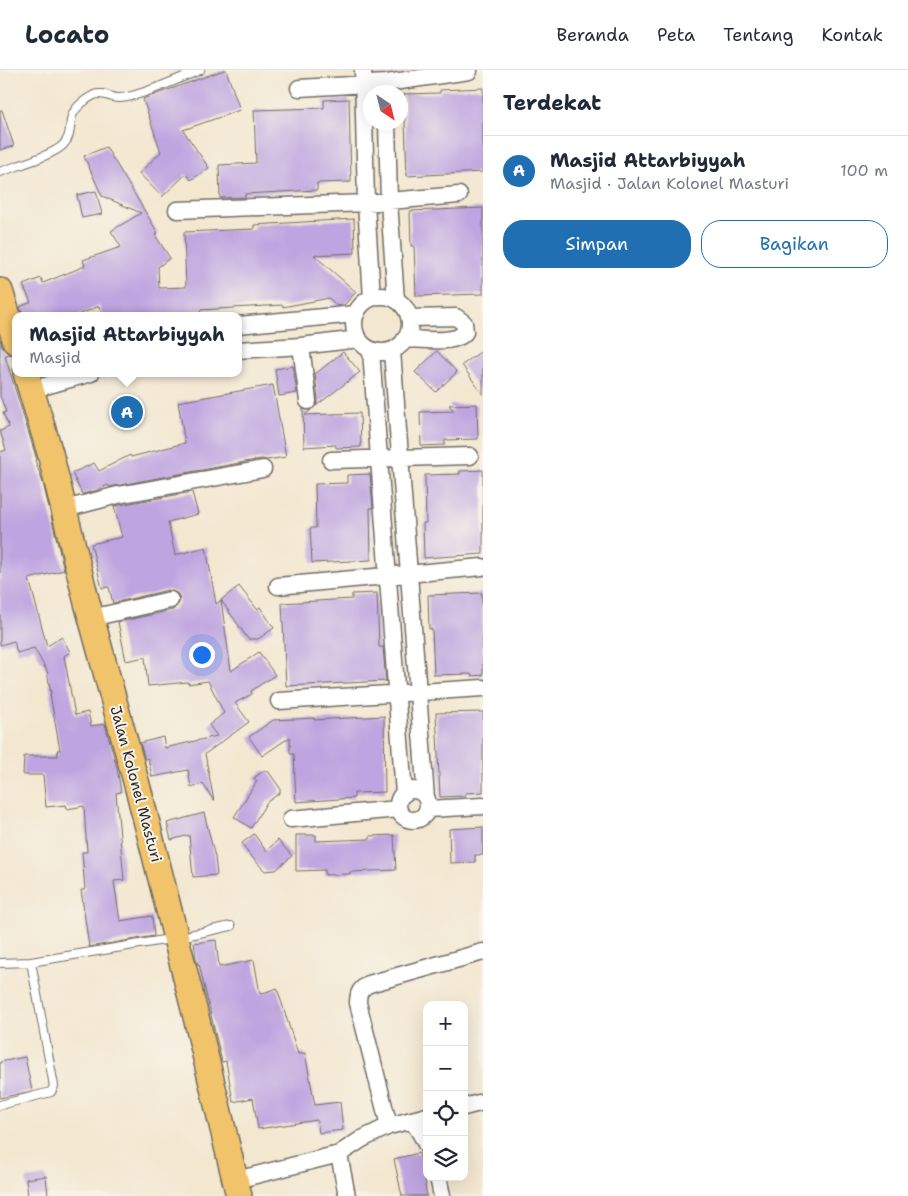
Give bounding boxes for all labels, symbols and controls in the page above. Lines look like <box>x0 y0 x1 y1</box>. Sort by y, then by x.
text: Locato <box>25 19 109 51</box>
text: Beranda <box>557 23 629 47</box>
text: Peta <box>657 23 695 47</box>
text: Tentang <box>723 23 794 47</box>
text: Kontak <box>822 23 883 47</box>
north arrow <box>363 85 408 130</box>
text: Terdekat <box>503 89 601 117</box>
text: Masjid Attarbiyyah <box>550 148 745 173</box>
text: A <box>513 160 525 181</box>
text: 100 m <box>840 160 888 181</box>
text: Masjid · Jalan Kolonel Masturi <box>550 173 789 194</box>
button: Simpan <box>503 220 691 268</box>
button: Bagikan <box>701 220 888 268</box>
popup <box>12 312 242 377</box>
text: Masjid Attarbiyyah <box>29 322 225 347</box>
text: Masjid <box>29 347 81 368</box>
pin: A <box>111 393 143 431</box>
your location <box>189 642 215 668</box>
street label: Jalan Kolonel Masturi <box>105 704 167 864</box>
map controls <box>423 1001 468 1181</box>
button: + <box>423 1001 468 1046</box>
button: − <box>423 1046 468 1091</box>
button: locate <box>423 1091 468 1136</box>
button: layers <box>423 1136 468 1181</box>

